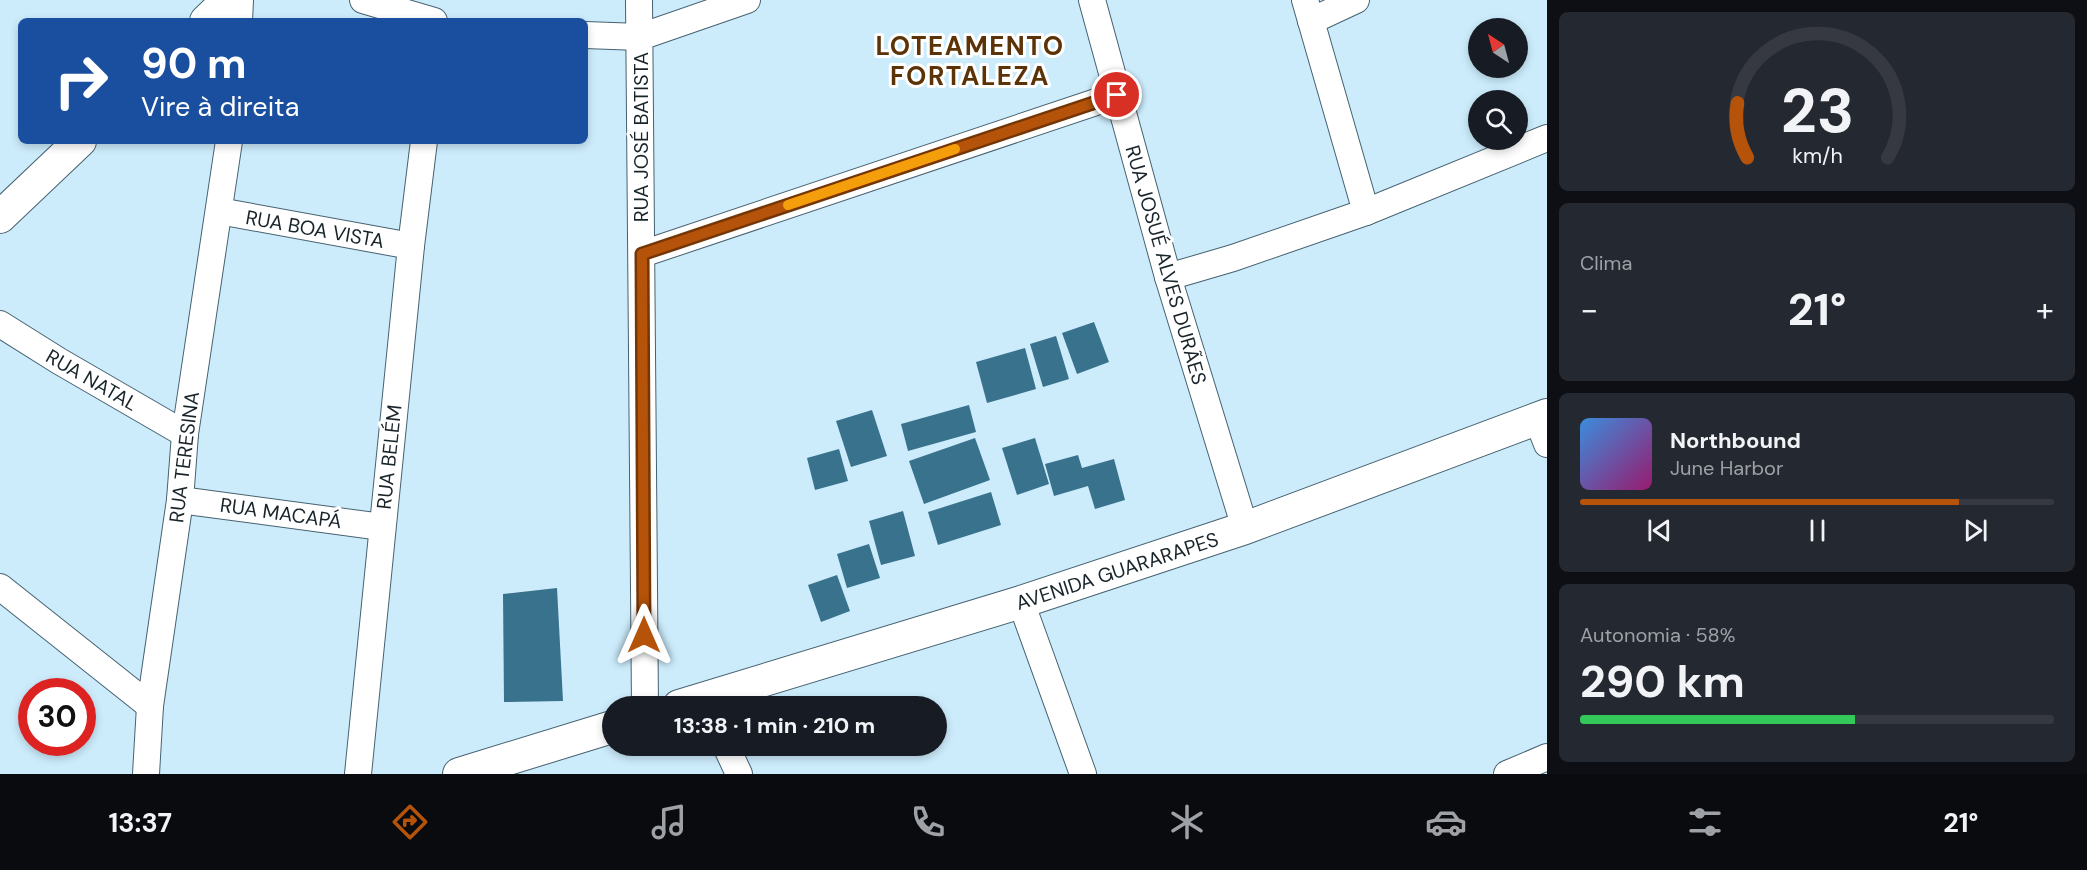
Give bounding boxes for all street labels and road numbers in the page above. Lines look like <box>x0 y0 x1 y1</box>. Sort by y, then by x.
street label: RUA JOSÉ BATISTA <box>628 52 654 222</box>
street label: RUA JOSUÉ ALVES DURÃES <box>1119 142 1213 388</box>
street label: RUA BOA VISTA <box>244 204 386 254</box>
street label: RUA NATAL <box>41 343 143 417</box>
street label: RUA TERESINA <box>163 390 205 524</box>
street label: RUA BELÉM <box>371 403 407 511</box>
street label: RUA MACAPÁ <box>218 492 344 534</box>
street label: AVENIDA GUARARAPES <box>1012 526 1222 616</box>

